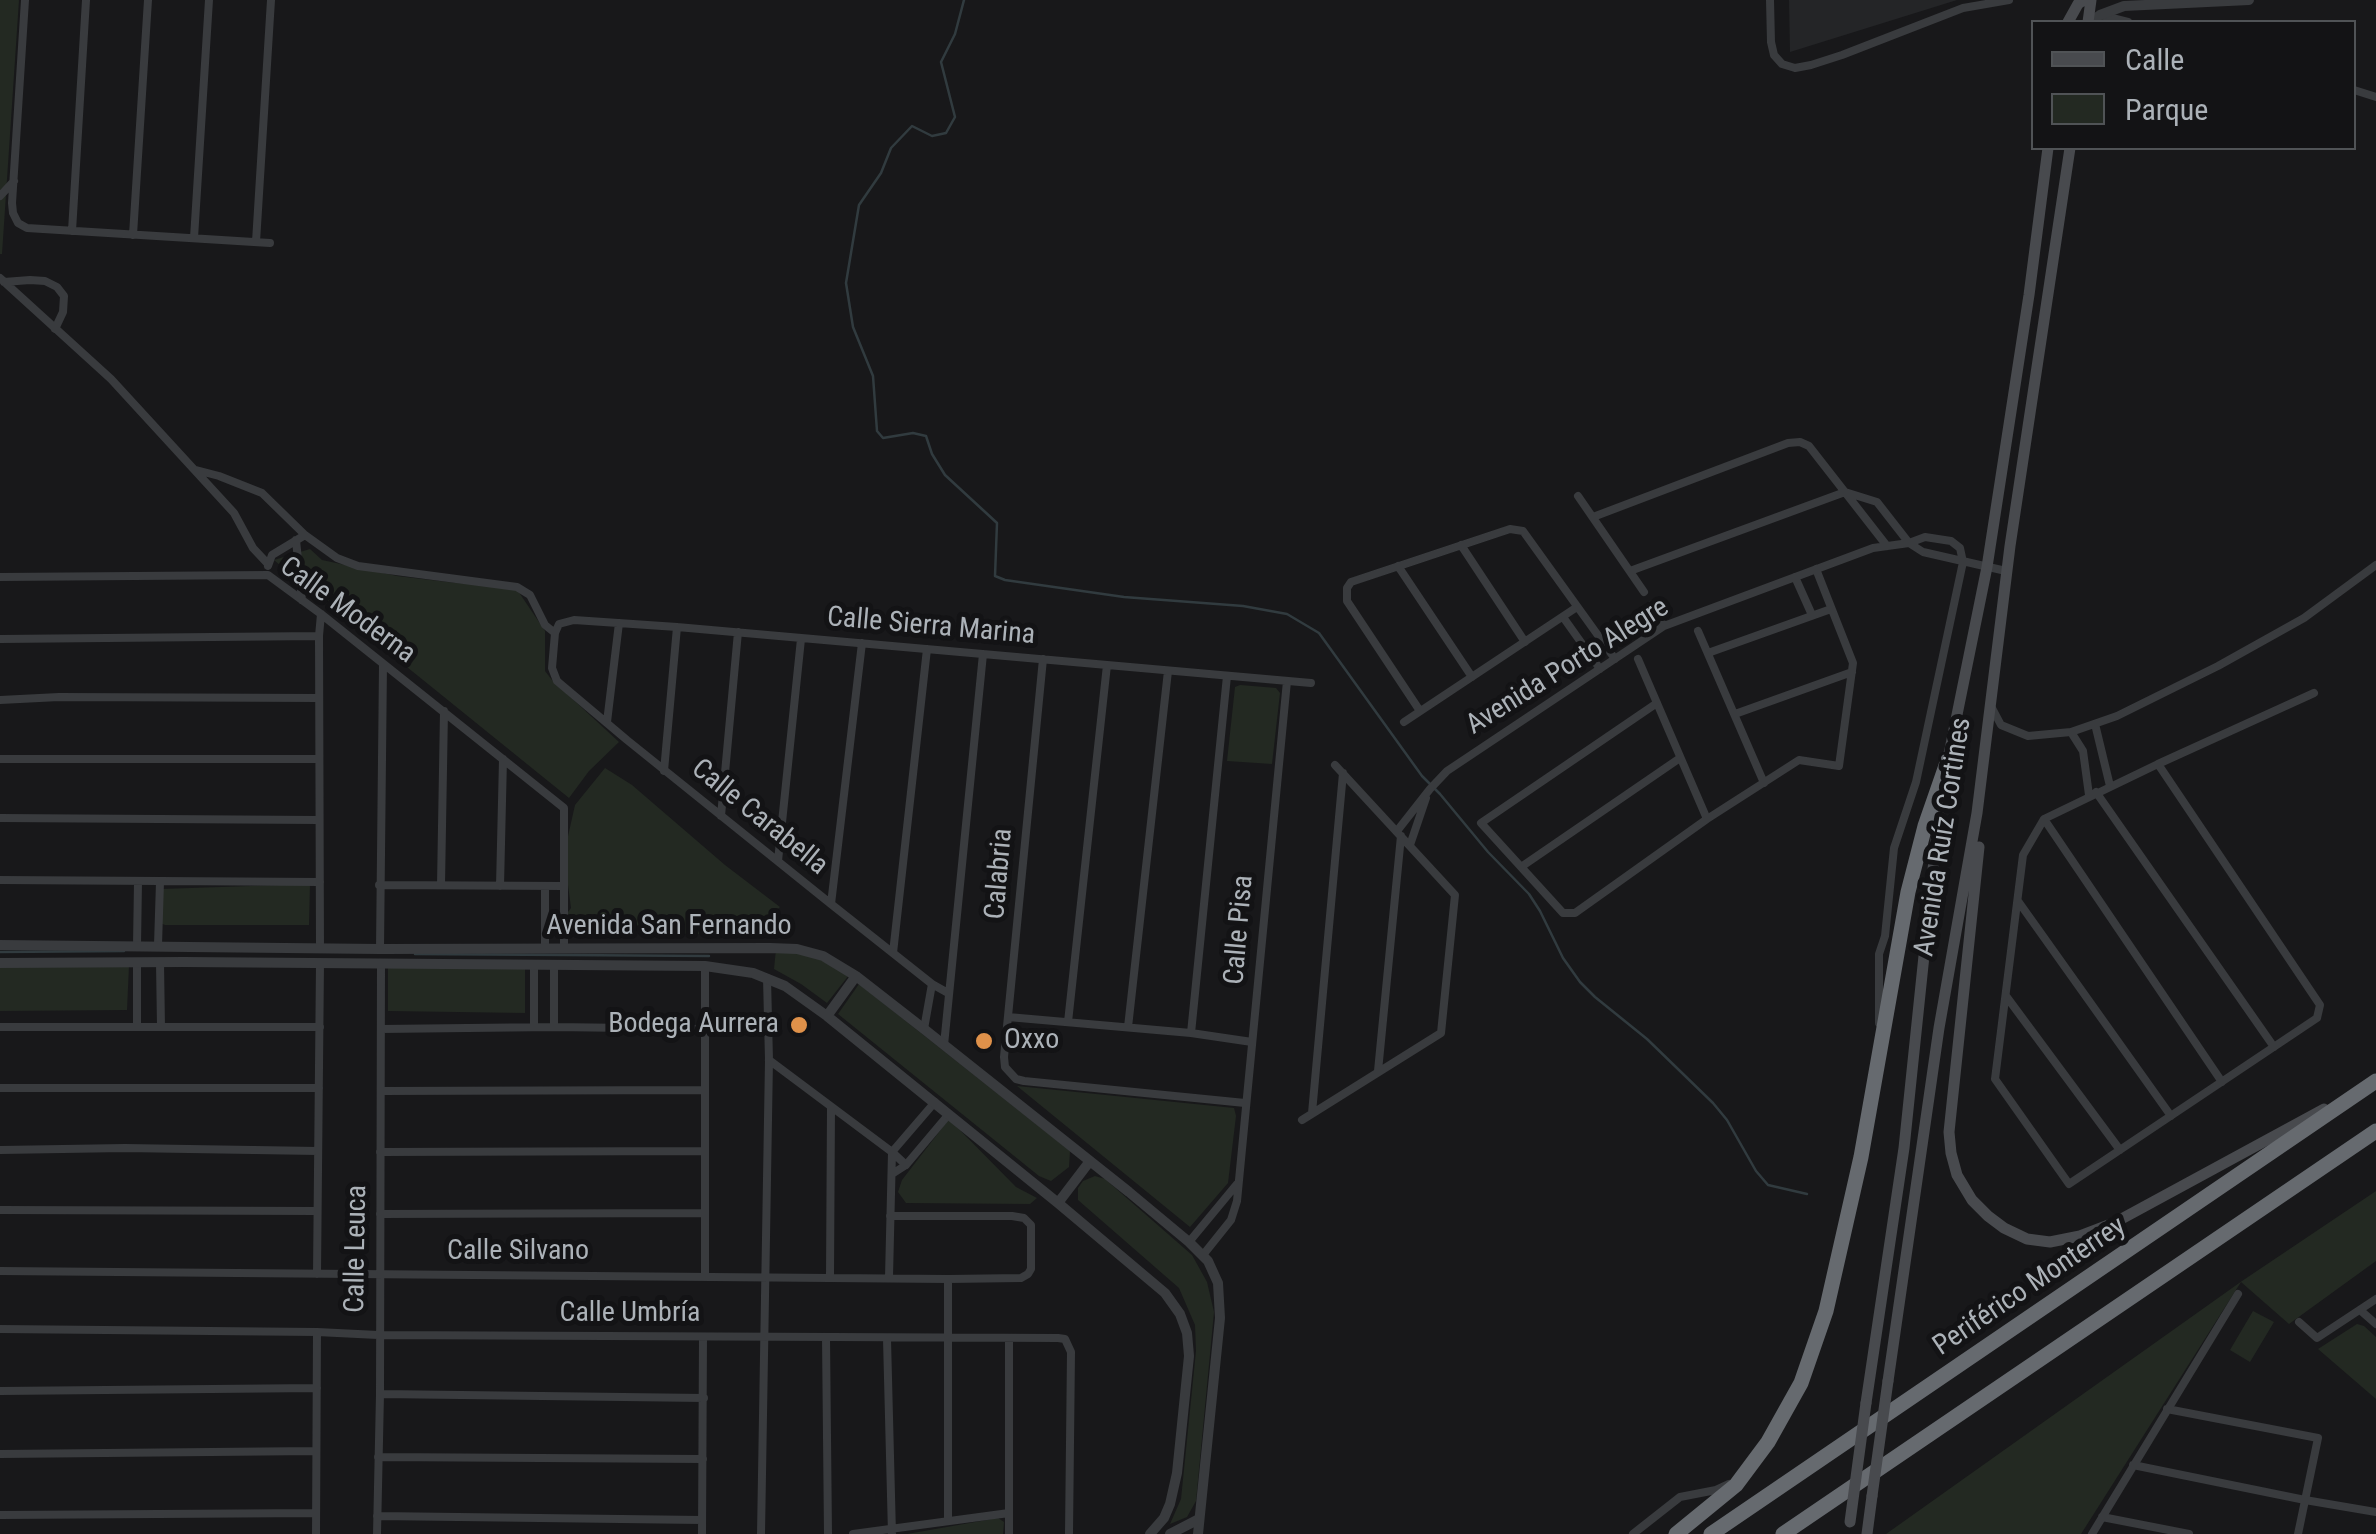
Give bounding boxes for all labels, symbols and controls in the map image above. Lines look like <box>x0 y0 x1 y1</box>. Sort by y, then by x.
legend <box>2031 20 2356 150</box>
text: Calle <box>2125 42 2184 77</box>
text: Parque <box>2125 92 2208 127</box>
street label: Calle Moderna <box>273 551 421 671</box>
street label: Avenida Porto Alegre <box>1461 591 1675 743</box>
street label: Calle Sierra Marina <box>826 601 1036 653</box>
street label: Avenida Ruíz Cortines <box>1909 715 1979 959</box>
street label: Calle Carabella <box>684 753 834 883</box>
street label: Calabria <box>979 827 1021 921</box>
street label: Calle Pisa <box>1218 874 1262 986</box>
street label: Avenida San Fernando <box>546 910 792 944</box>
place label: Bodega Aurrera <box>608 1008 779 1042</box>
marker: Bodega Aurrera <box>788 1014 810 1036</box>
place label: Oxxo <box>1004 1024 1059 1058</box>
marker: Oxxo <box>973 1030 995 1052</box>
street label: Calle Leuca <box>339 1185 375 1313</box>
street label: Periférico Monterrey <box>1927 1210 2133 1364</box>
street label: Calle Silvano <box>447 1235 589 1269</box>
street label: Calle Umbría <box>560 1297 700 1331</box>

